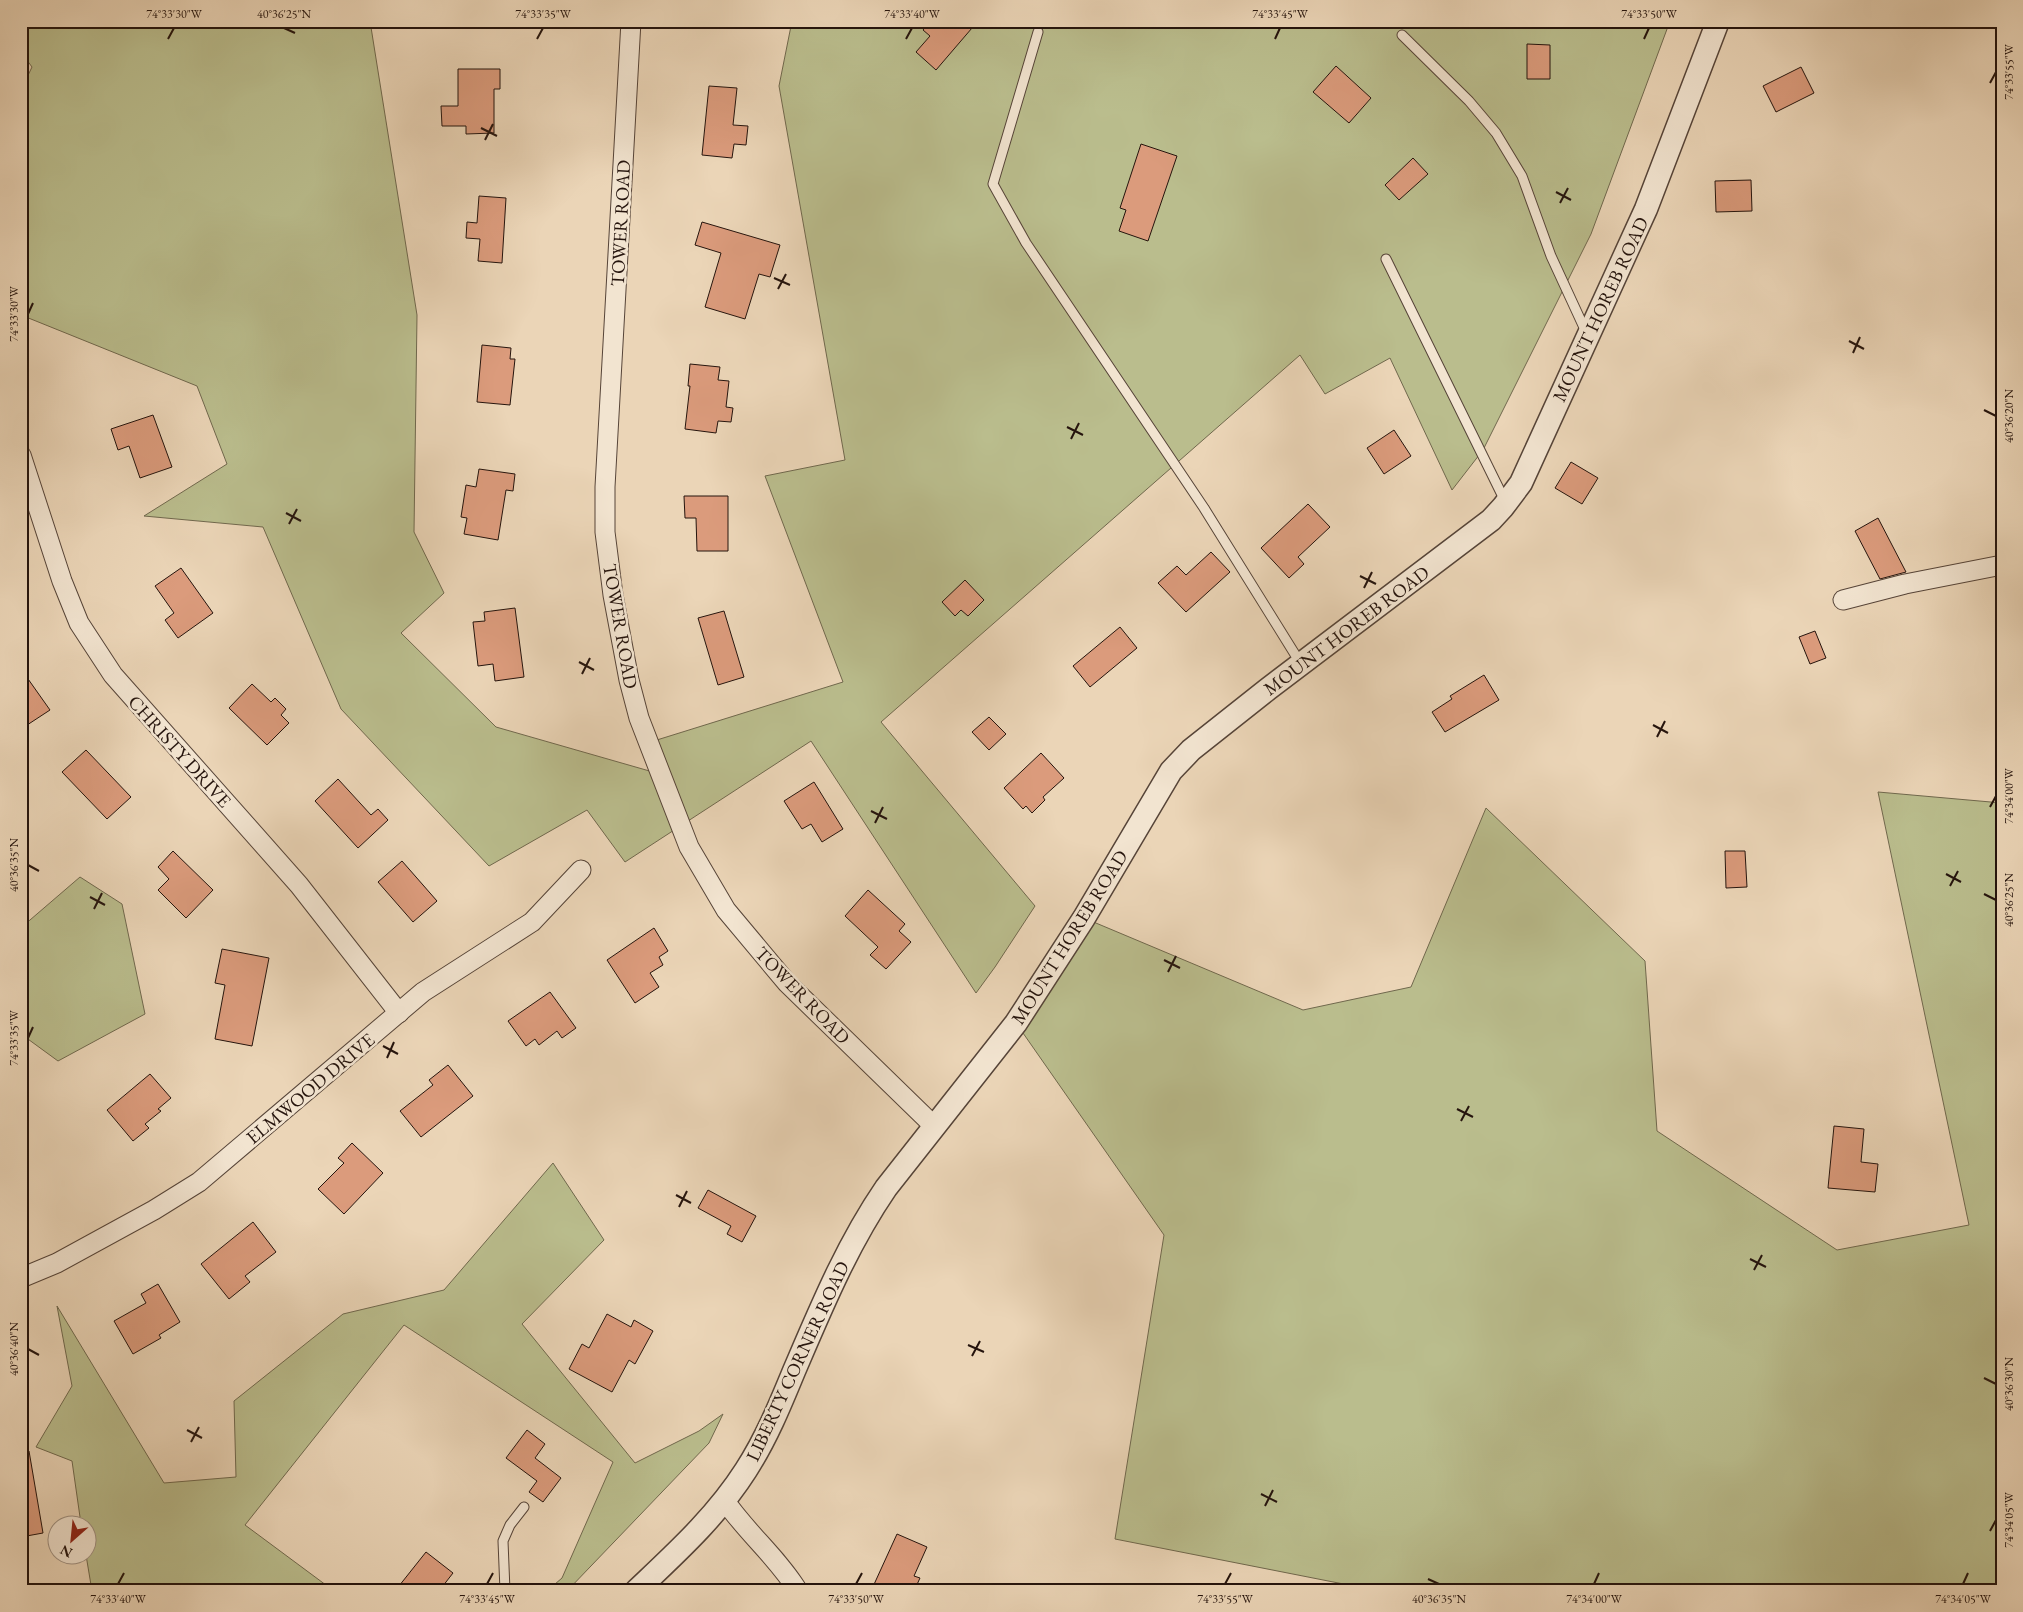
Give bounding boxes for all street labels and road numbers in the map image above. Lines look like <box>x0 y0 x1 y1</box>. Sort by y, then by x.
street label: TOWER ROAD <box>605 159 636 287</box>
street label: MOUNT HOREB ROAD <box>1547 213 1654 406</box>
street label: MOUNT HOREB ROAD <box>1258 560 1434 701</box>
street label: TOWER ROAD <box>597 562 644 691</box>
street label: CHRISTY DRIVE <box>122 690 237 813</box>
street label: MOUNT HOREB ROAD <box>1005 845 1133 1029</box>
street label: TOWER ROAD <box>750 941 856 1050</box>
street label: ELMWOOD DRIVE <box>241 1027 380 1150</box>
street label: LIBERTY CORNER ROAD <box>740 1257 855 1465</box>

